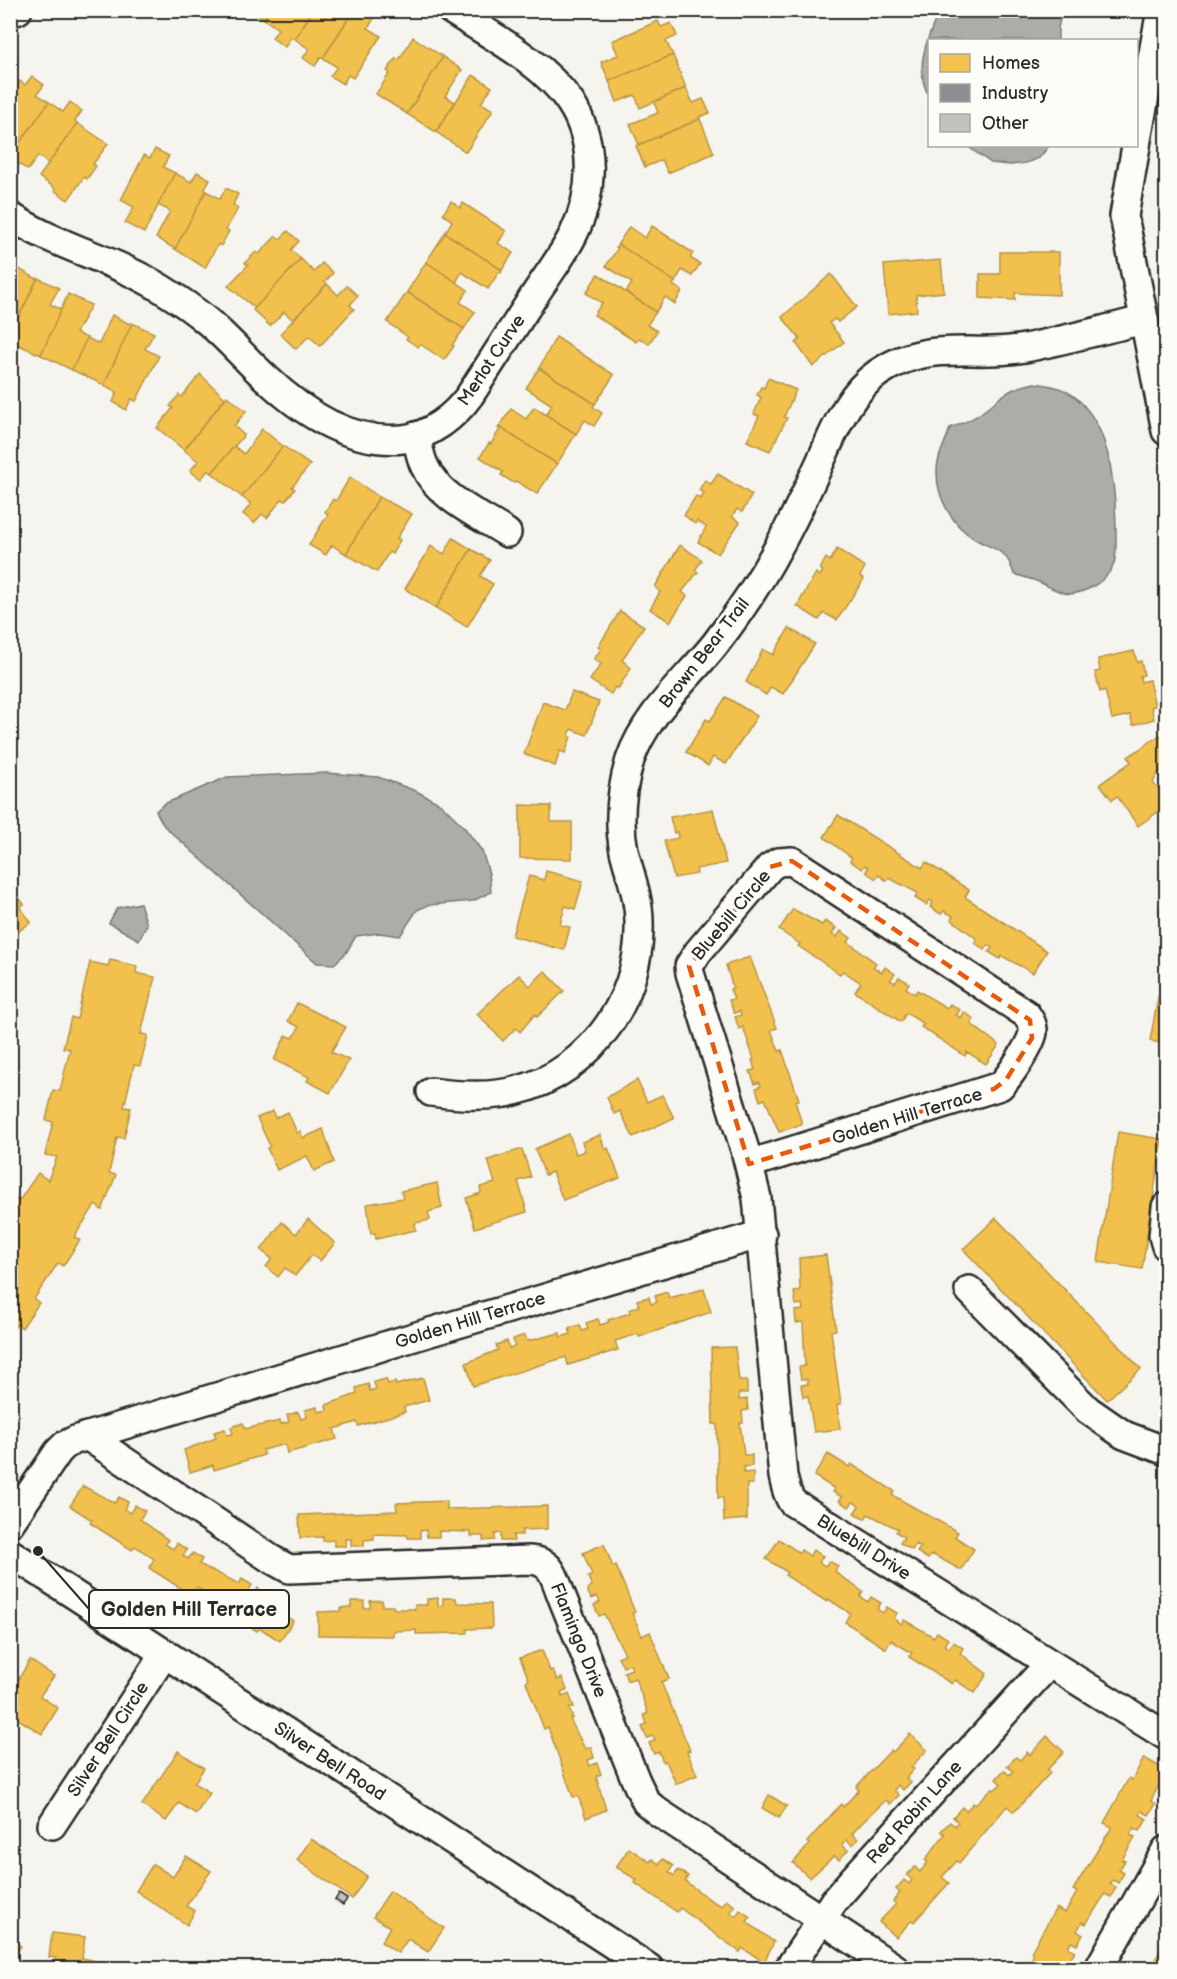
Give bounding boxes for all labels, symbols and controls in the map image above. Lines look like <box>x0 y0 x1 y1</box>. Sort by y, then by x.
legend <box>928 39 1138 147</box>
text: Homes <box>982 53 1040 74</box>
text: Industry <box>982 83 1049 104</box>
text: Other <box>982 113 1029 134</box>
street label: Merlot Curve <box>453 310 530 410</box>
street label: Brown Bear Trail <box>655 594 754 713</box>
street label: Bluebill Circle <box>687 866 775 965</box>
street label: Golden Hill Terrace <box>829 1084 985 1149</box>
street label: Golden Hill Terrace <box>392 1288 548 1353</box>
street label: Bluebill Drive <box>813 1510 915 1585</box>
street label: Flamingo Drive <box>546 1580 611 1701</box>
callout: Golden Hill Terrace <box>89 1590 289 1628</box>
text: Golden Hill Terrace <box>101 1598 277 1622</box>
street label: Silver Bell Circle <box>63 1678 154 1801</box>
street label: Silver Bell Road <box>270 1717 390 1805</box>
street label: Red Robin Lane <box>862 1756 967 1868</box>

